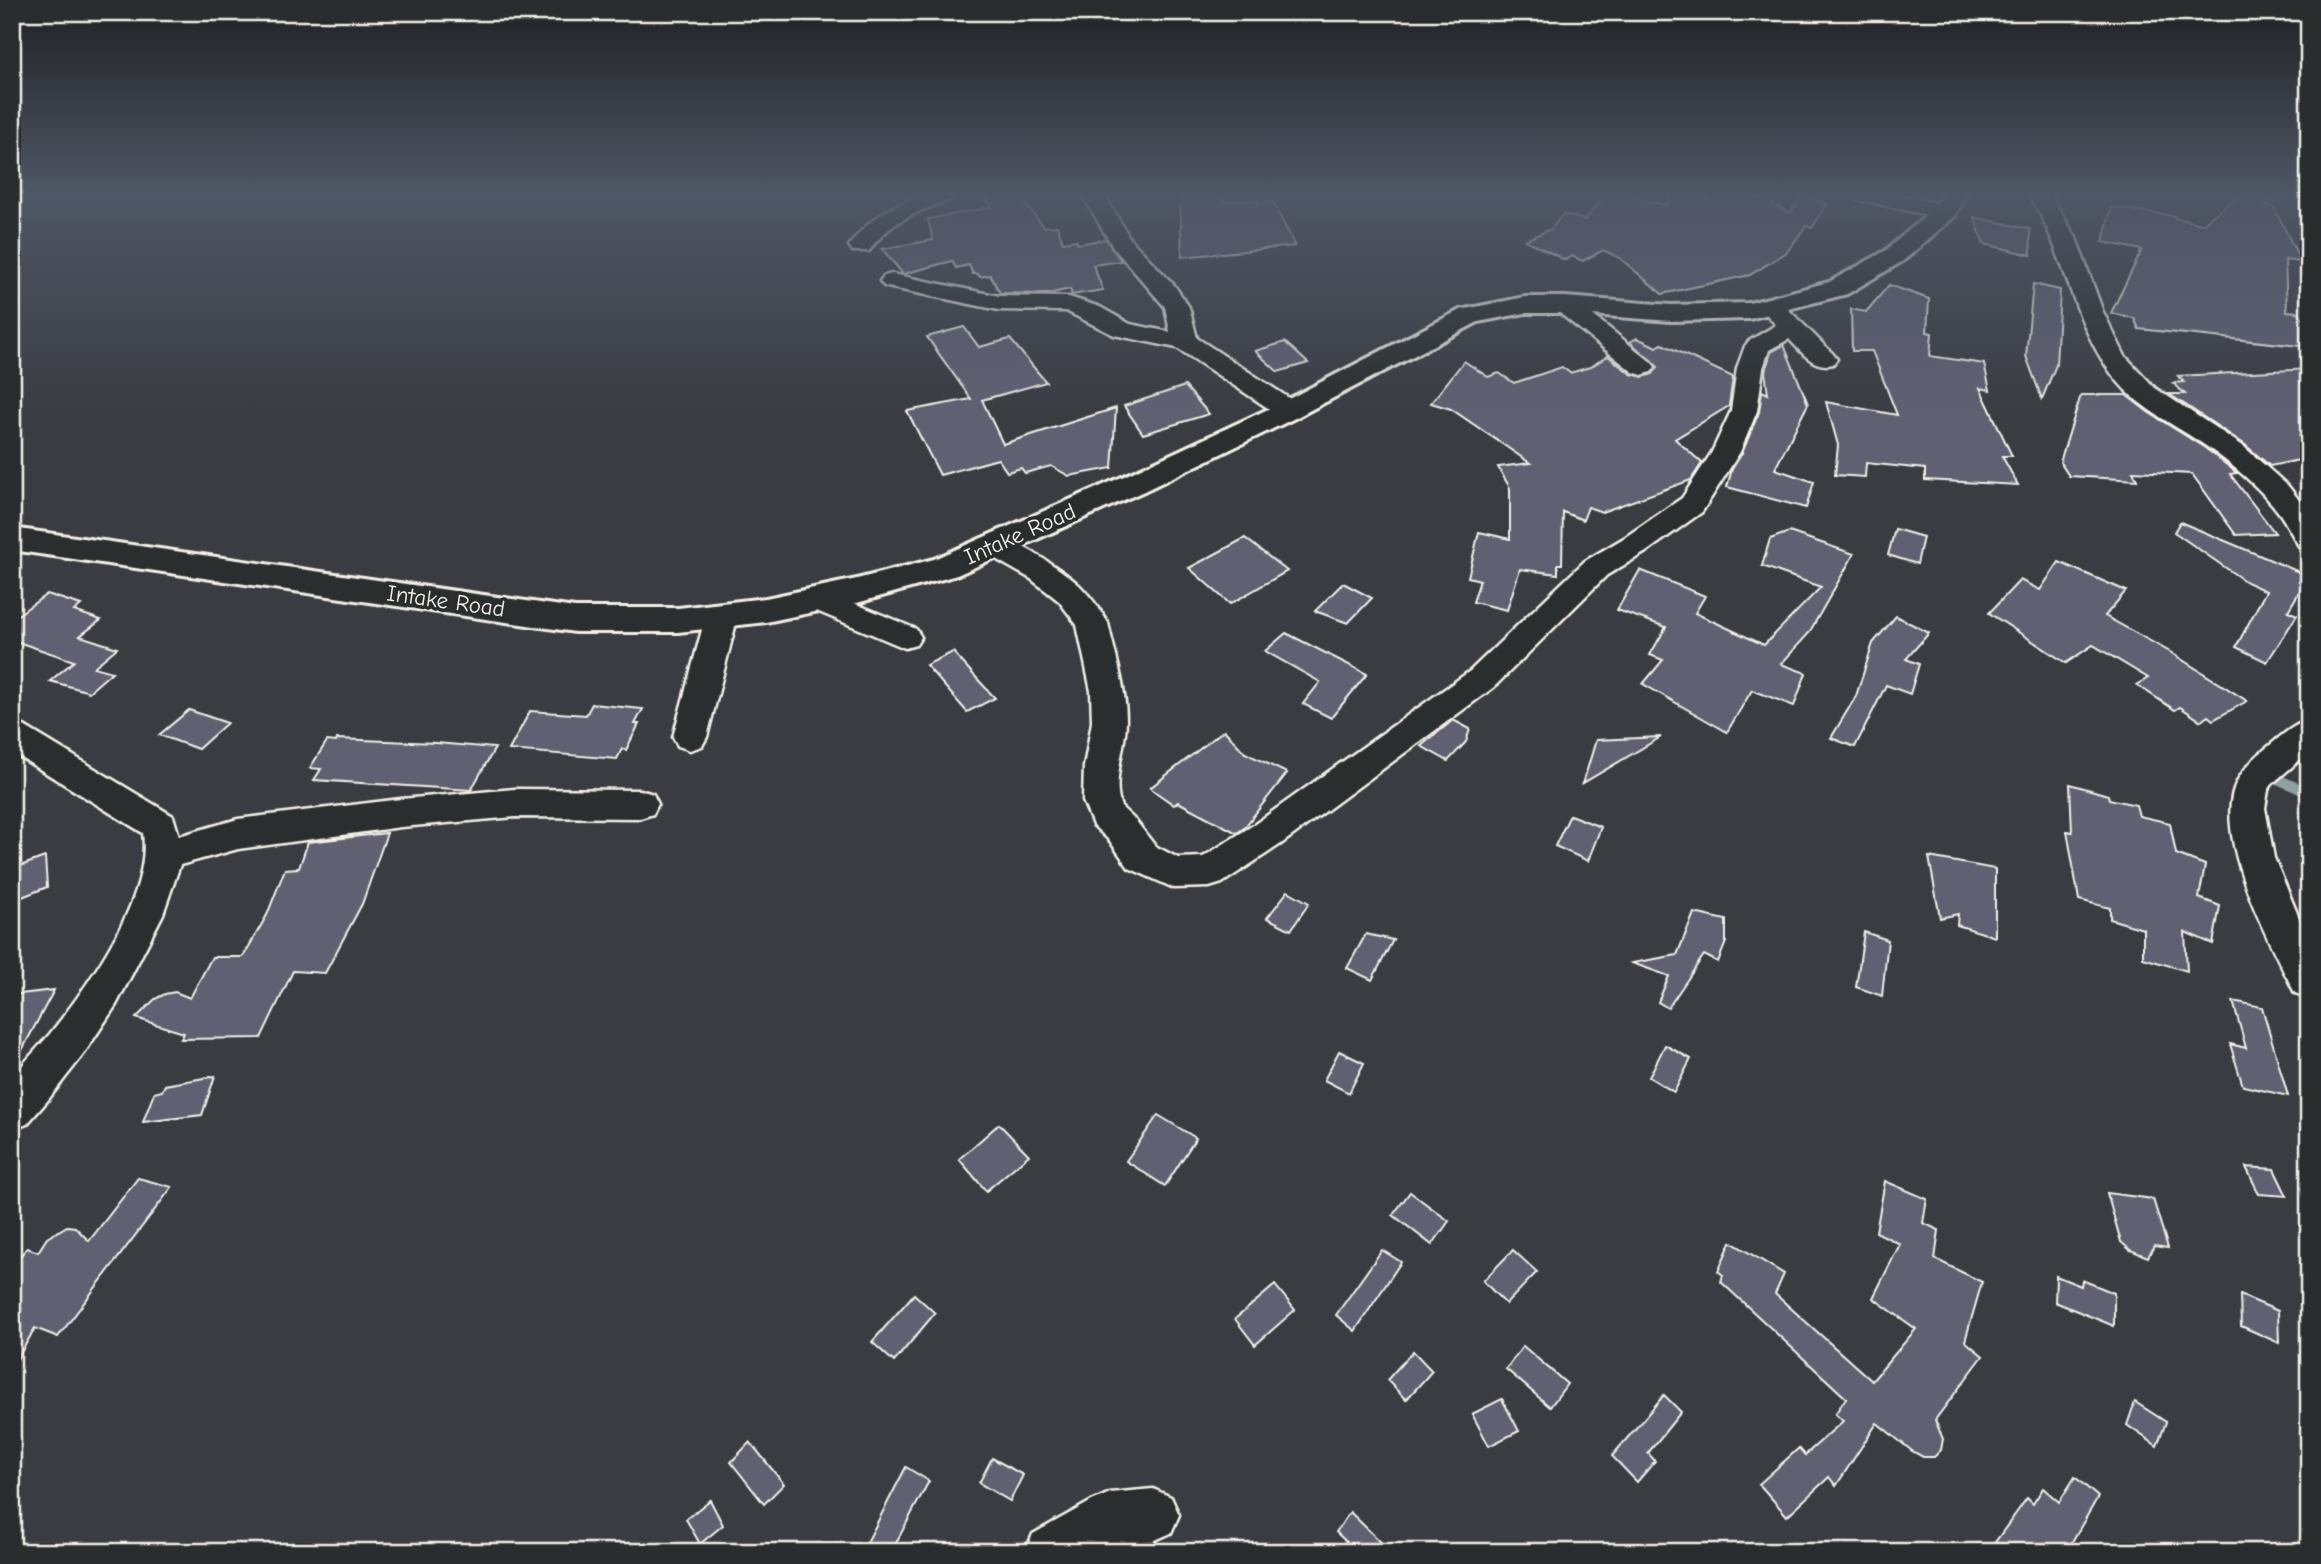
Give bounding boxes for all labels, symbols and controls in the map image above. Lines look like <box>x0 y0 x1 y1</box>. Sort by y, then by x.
street label: Intake Road <box>960 497 1080 571</box>
street label: Intake Road <box>385 579 507 623</box>

